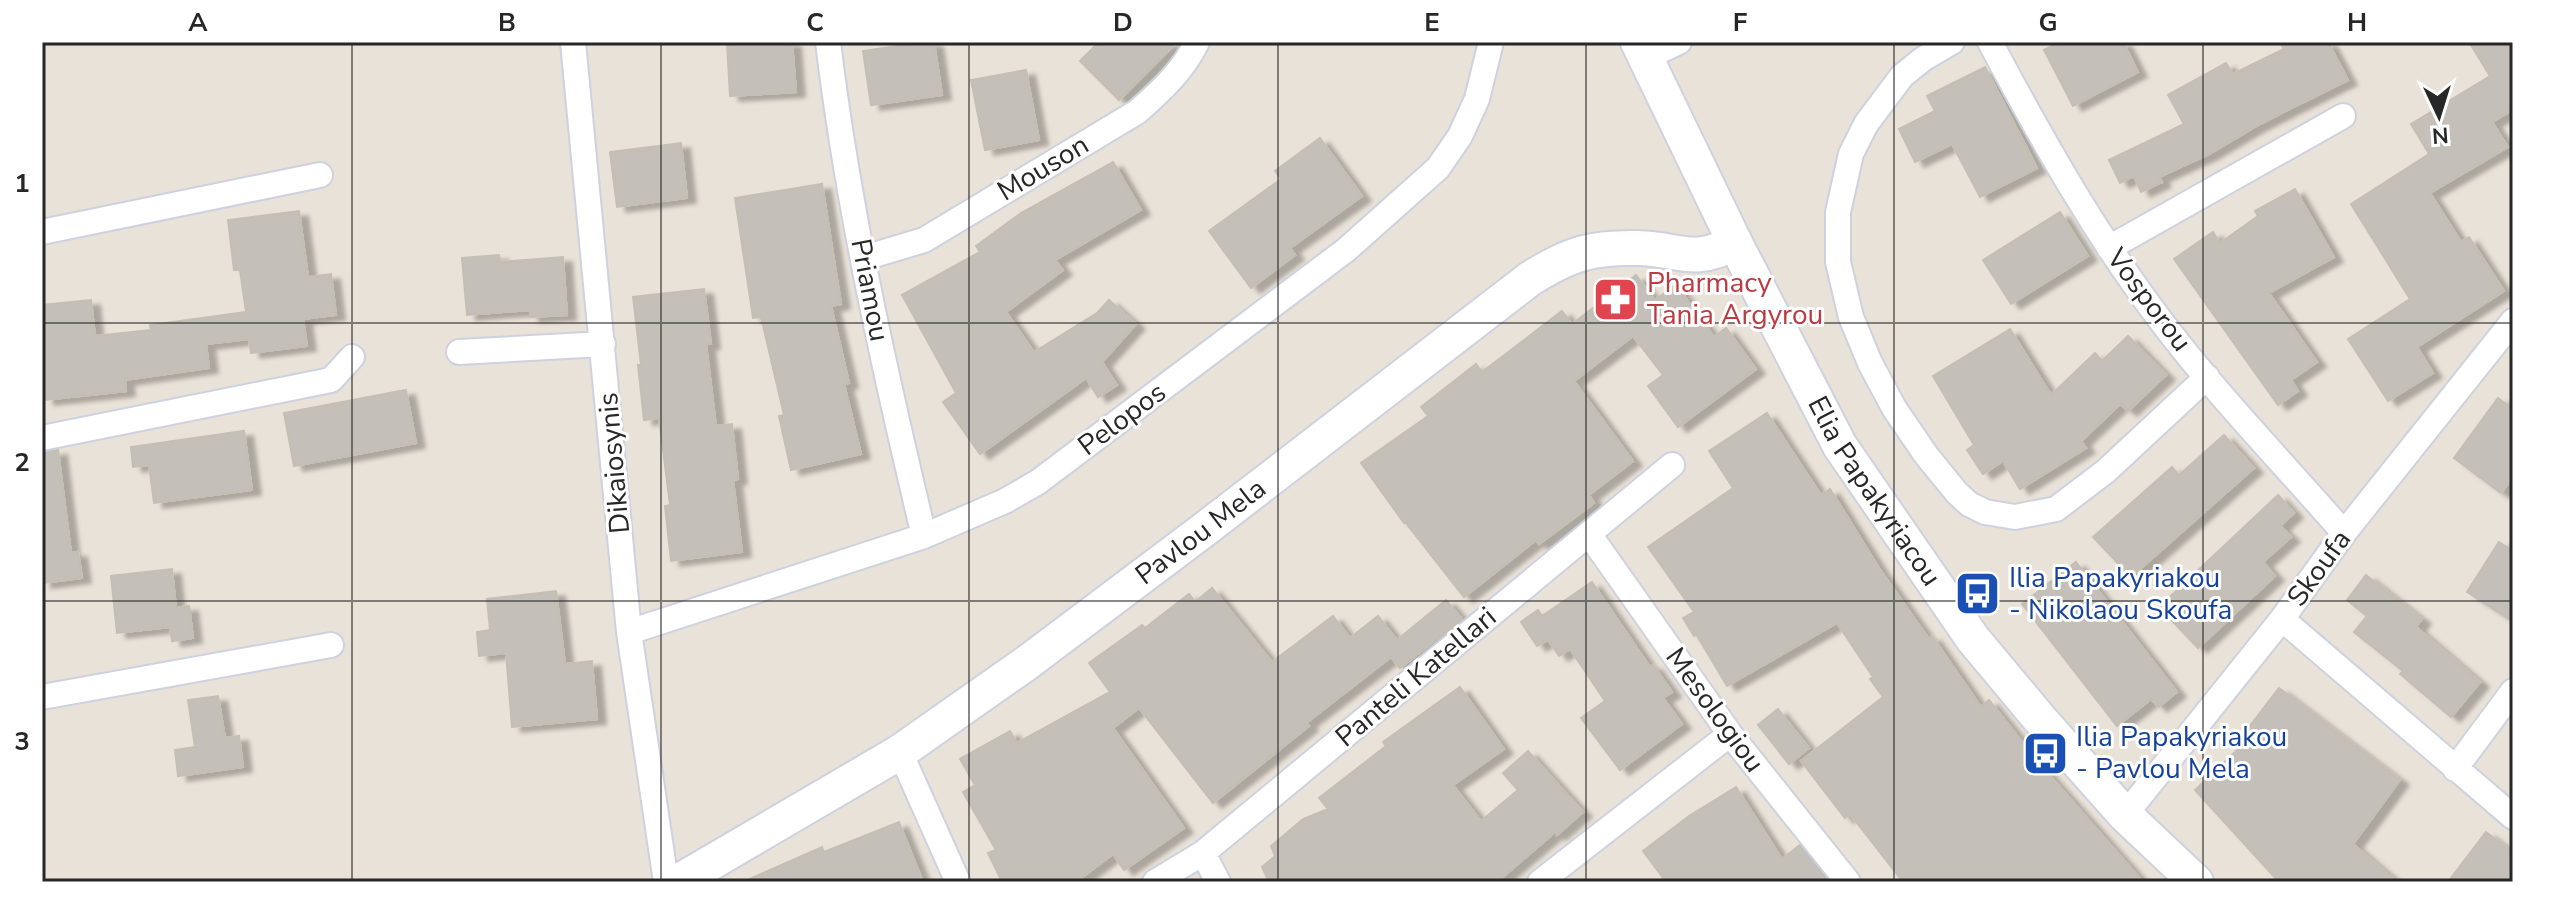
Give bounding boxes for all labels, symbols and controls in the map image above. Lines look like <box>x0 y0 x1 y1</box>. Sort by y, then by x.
text: A <box>188 5 208 40</box>
text: B <box>498 5 516 40</box>
text: C <box>806 5 824 40</box>
text: D <box>1113 5 1133 40</box>
text: E <box>1424 5 1440 40</box>
text: F <box>1733 5 1747 40</box>
text: G <box>2038 5 2058 40</box>
text: H <box>2347 5 2367 40</box>
north arrow <box>2399 76 2479 156</box>
text: N <box>2431 119 2450 150</box>
street label: Mouson <box>990 126 1096 210</box>
text: 1 <box>14 166 30 201</box>
street label: Priamou <box>841 235 899 345</box>
street label: Vosporou <box>2097 240 2200 359</box>
place label: Pharmacy Tania Argyrou <box>1647 264 1823 334</box>
pharmacy icon: Pharmacy Tania Argyrou <box>1592 275 1640 323</box>
street label: Pelopos <box>1070 373 1174 465</box>
street label: Elia Papakyriacou <box>1799 390 1950 594</box>
street label: Dikaiosynis <box>589 391 639 535</box>
text: 2 <box>14 445 30 480</box>
street label: Pavlou Mela <box>1128 470 1274 594</box>
street label: Skoufa <box>2278 522 2360 614</box>
place label: Ilia Papakyriakou - Nikolaou Skoufa <box>2009 559 2232 629</box>
bus stop icon: Ilia Papakyriakou - Nikolaou Skoufa <box>1954 570 2002 618</box>
street label: Panteli Katellari <box>1327 598 1505 756</box>
street label: Mesologiou <box>1657 640 1773 780</box>
place label: Ilia Papakyriakou - Pavlou Mela <box>2076 718 2287 788</box>
text: 3 <box>14 724 30 759</box>
bus stop icon: Ilia Papakyriakou - Pavlou Mela <box>2021 729 2069 777</box>

